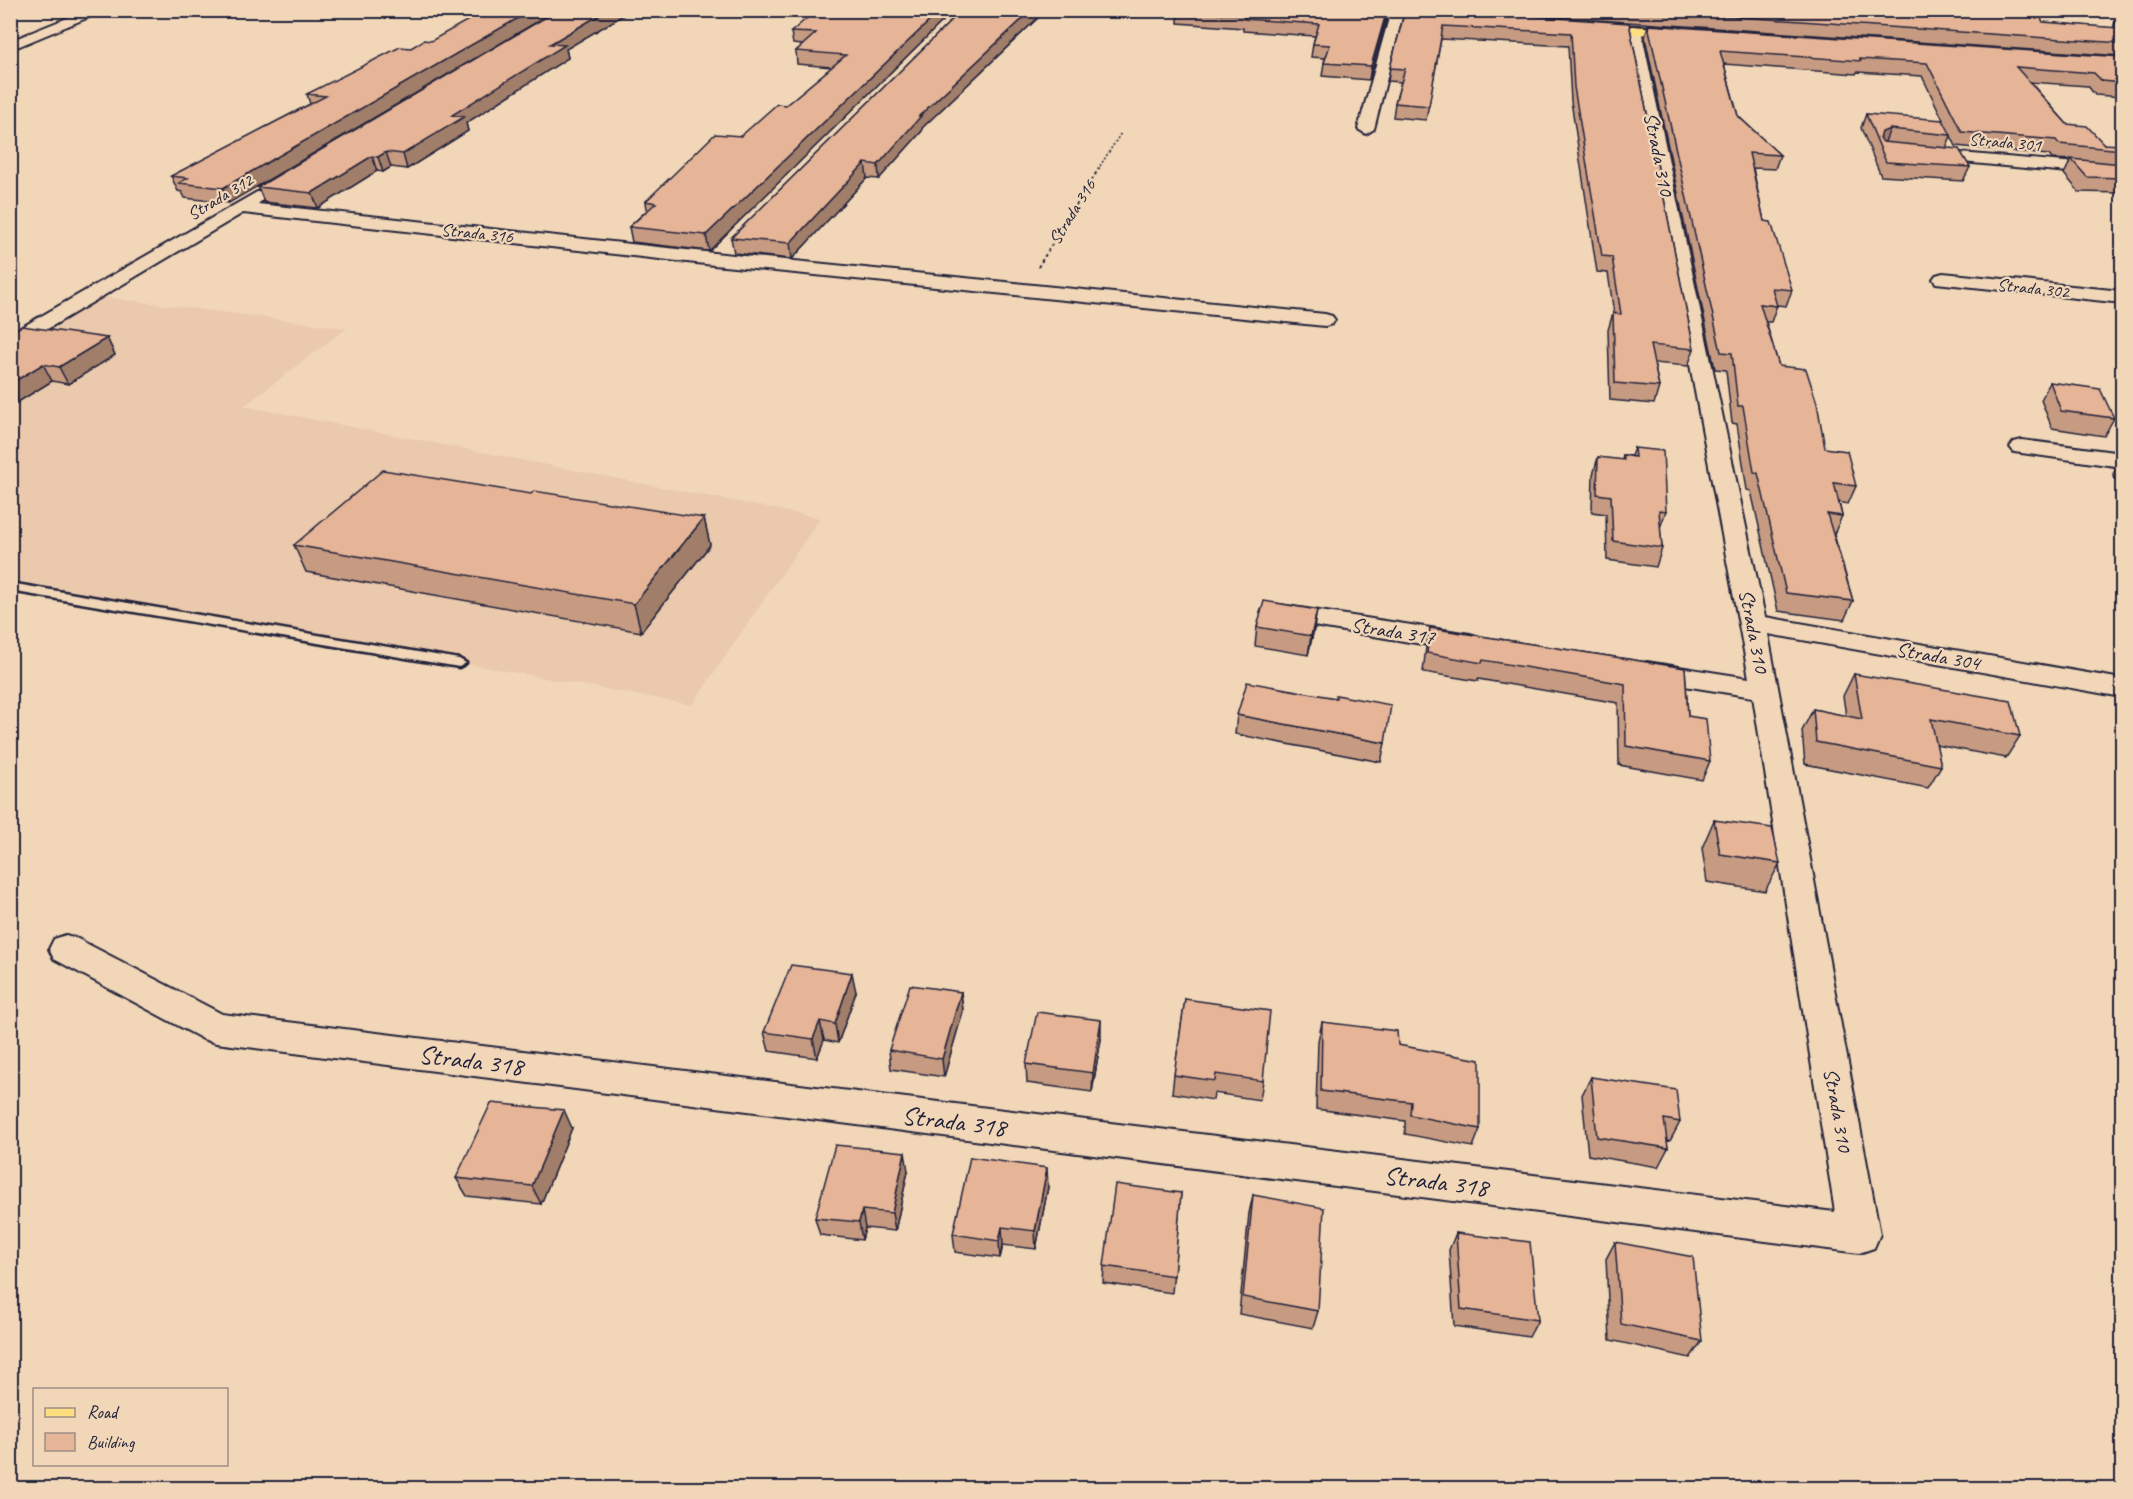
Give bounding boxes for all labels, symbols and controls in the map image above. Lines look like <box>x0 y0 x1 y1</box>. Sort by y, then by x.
street label: Strada 310 <box>1638 110 1680 199</box>
street label: Strada 301 <box>1968 128 2043 156</box>
street label: Strada 312 <box>183 168 258 225</box>
street label: Strada 316 <box>1043 175 1101 249</box>
street label: Strada 316 <box>440 218 515 248</box>
street label: Strada 302 <box>1996 273 2072 303</box>
street label: Strada 310 <box>1733 587 1775 676</box>
street label: Strada 317 <box>1349 612 1438 651</box>
street label: Strada 304 <box>1894 636 1984 677</box>
street label: Strada 318 <box>417 1038 527 1084</box>
street label: Strada 310 <box>1818 1066 1858 1155</box>
street label: Strada 318 <box>900 1099 1010 1145</box>
street label: Strada 318 <box>1382 1159 1492 1205</box>
legend <box>33 1388 228 1466</box>
text: Road <box>87 1401 120 1423</box>
text: Building <box>87 1431 136 1453</box>

